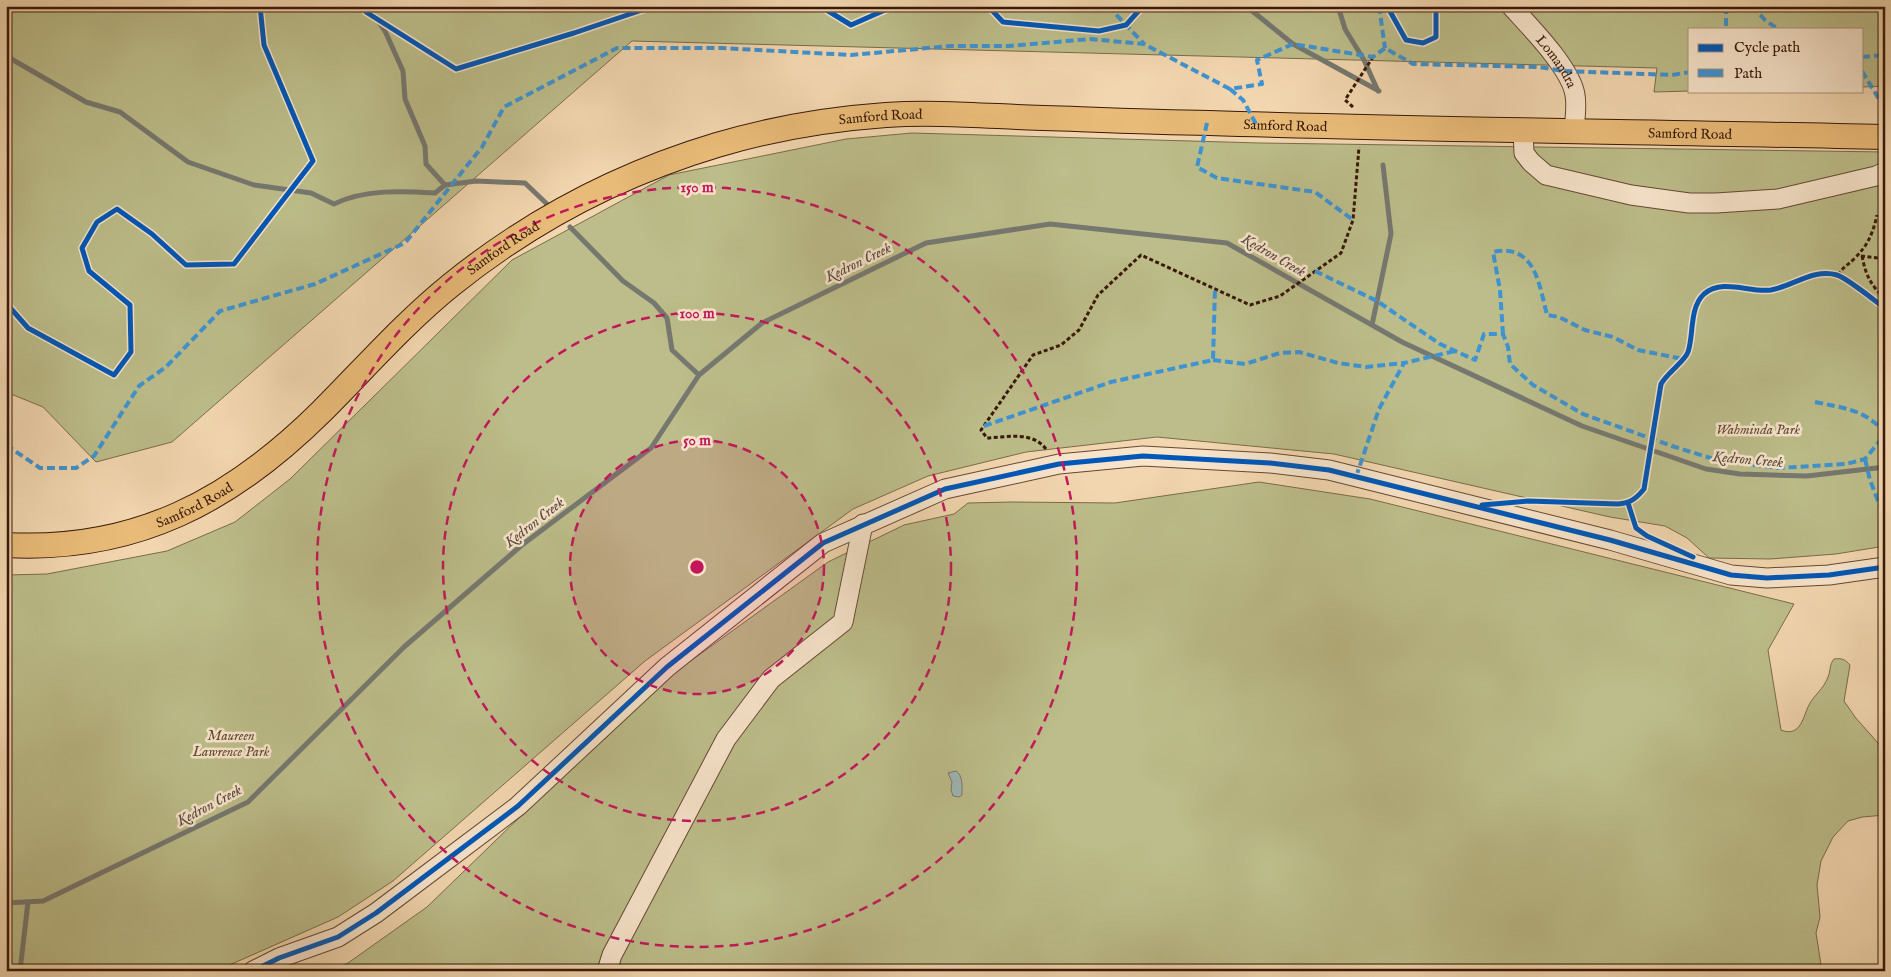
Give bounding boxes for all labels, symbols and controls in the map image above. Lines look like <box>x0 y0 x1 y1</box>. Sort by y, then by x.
legend <box>1688 28 1864 92</box>
street label: Lomandra <box>1531 32 1581 92</box>
text: Cycle path <box>1734 38 1800 57</box>
text: Path <box>1734 64 1762 83</box>
street label: Samford Road <box>838 106 923 130</box>
street label: Samford Road <box>1243 116 1328 136</box>
street label: Samford Road <box>1648 125 1733 144</box>
text: 150 m <box>680 178 714 197</box>
street label: Samford Road <box>463 217 543 279</box>
water label: Kedron Creek <box>1237 229 1309 281</box>
water label: Kedron Creek <box>821 238 894 287</box>
text: 100 m <box>679 304 715 323</box>
park label: Wahminda Park <box>1716 421 1800 439</box>
text: 50 m <box>683 431 711 450</box>
water label: Kedron Creek <box>1711 447 1784 472</box>
street label: Samford Road <box>154 479 237 533</box>
water label: Kedron Creek <box>500 493 568 552</box>
centre of rings <box>688 558 706 576</box>
park label: Maureen Lawrence Park <box>192 727 270 761</box>
water label: Kedron Creek <box>173 780 245 831</box>

